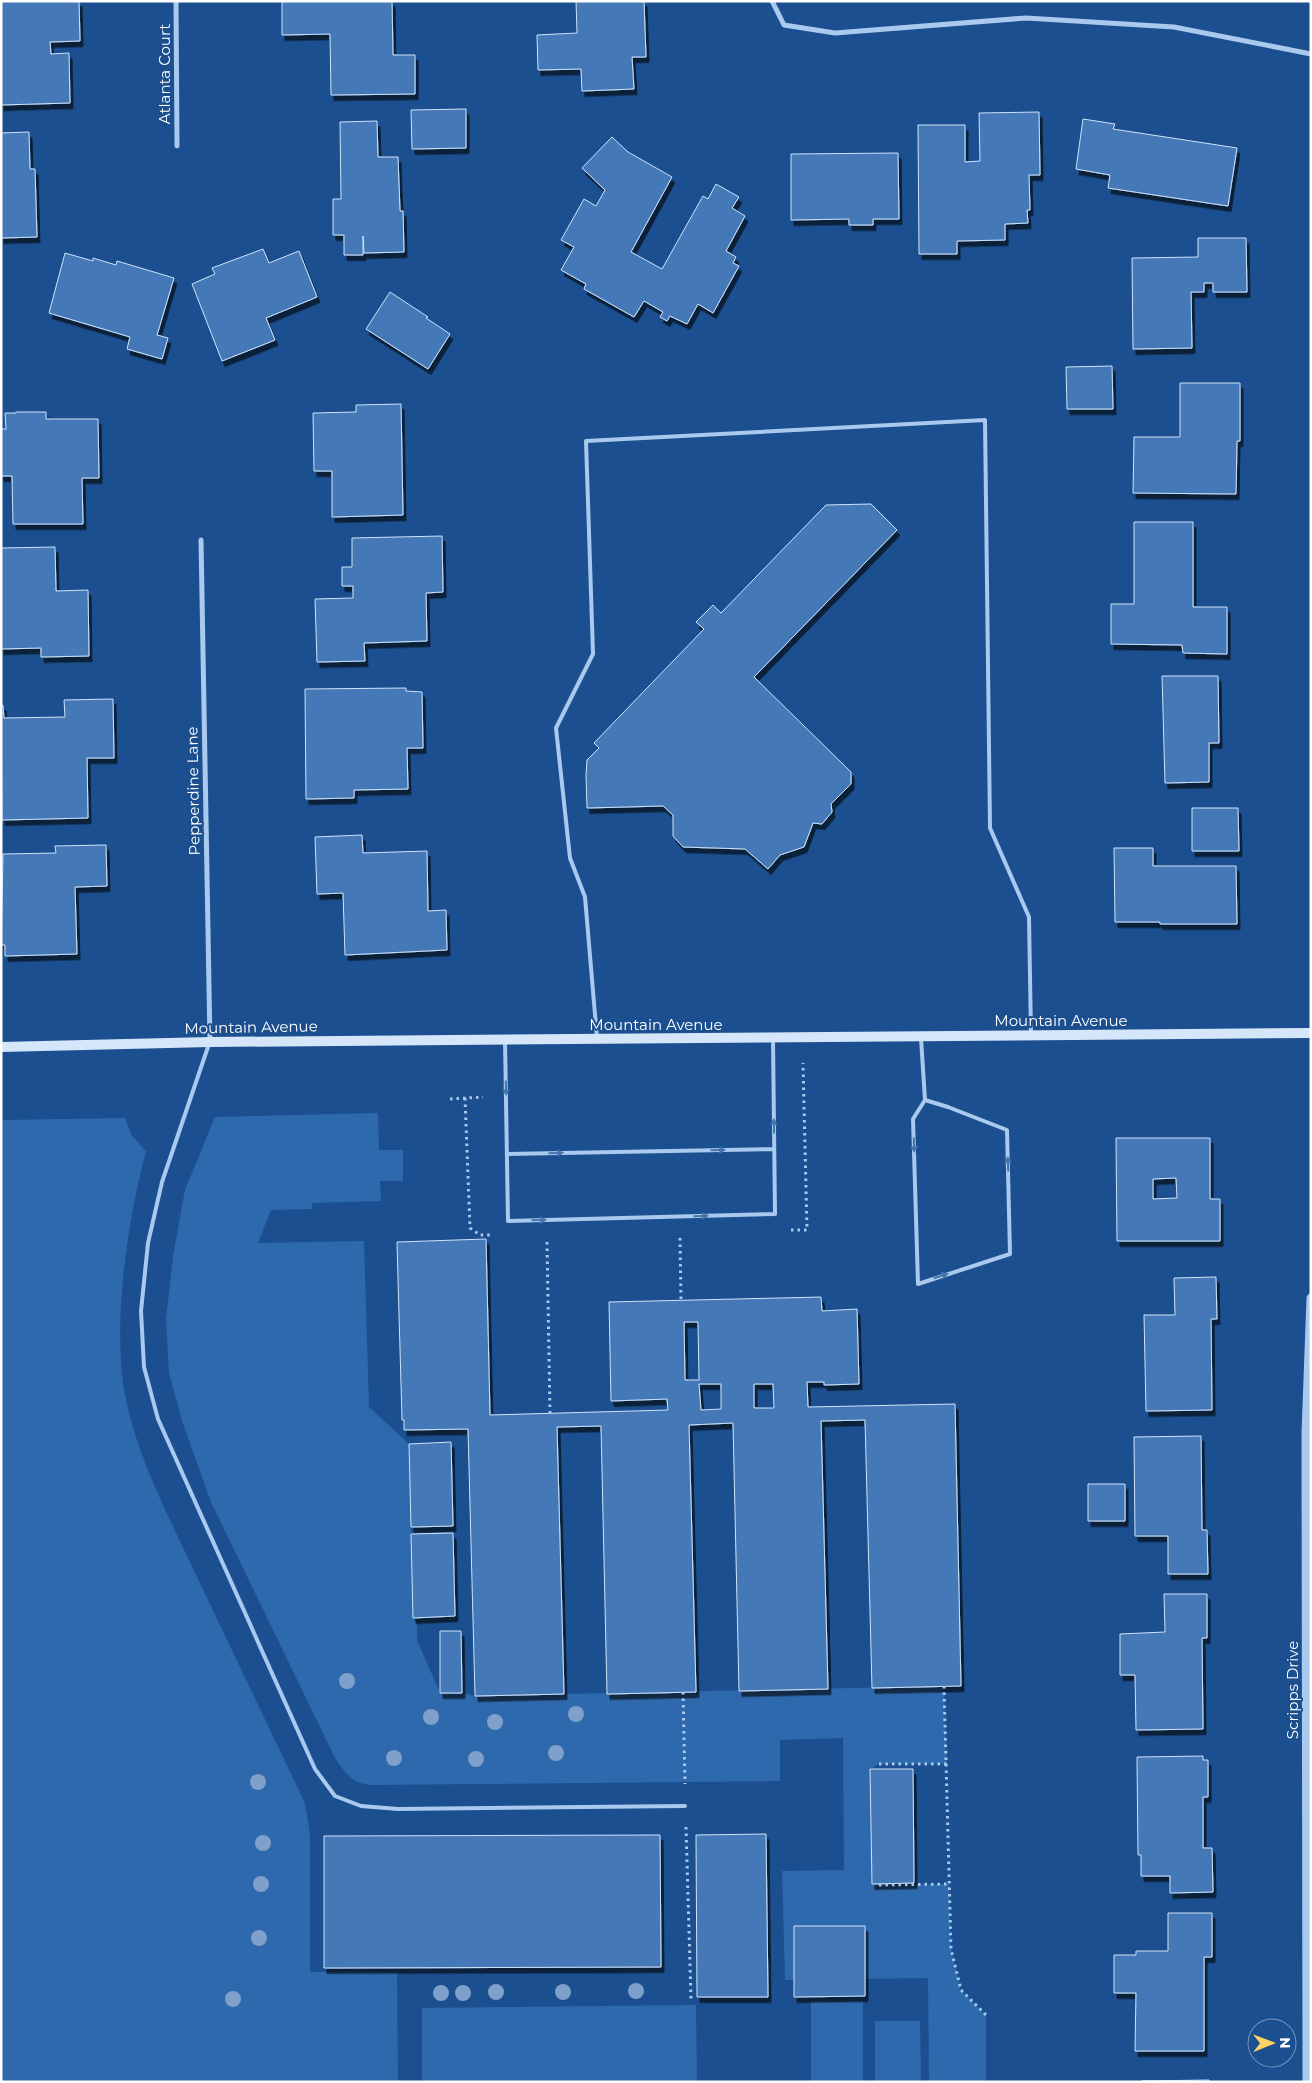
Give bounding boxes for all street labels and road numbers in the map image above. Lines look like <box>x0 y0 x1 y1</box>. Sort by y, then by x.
street label: Atlanta Court <box>155 24 174 124</box>
street label: Pepperdine Lane <box>182 726 204 856</box>
street label: Mountain Avenue <box>994 1011 1128 1030</box>
street label: Mountain Avenue <box>589 1015 723 1034</box>
street label: Mountain Avenue <box>184 1016 318 1038</box>
street label: Scripps Drive <box>1283 1641 1302 1739</box>

